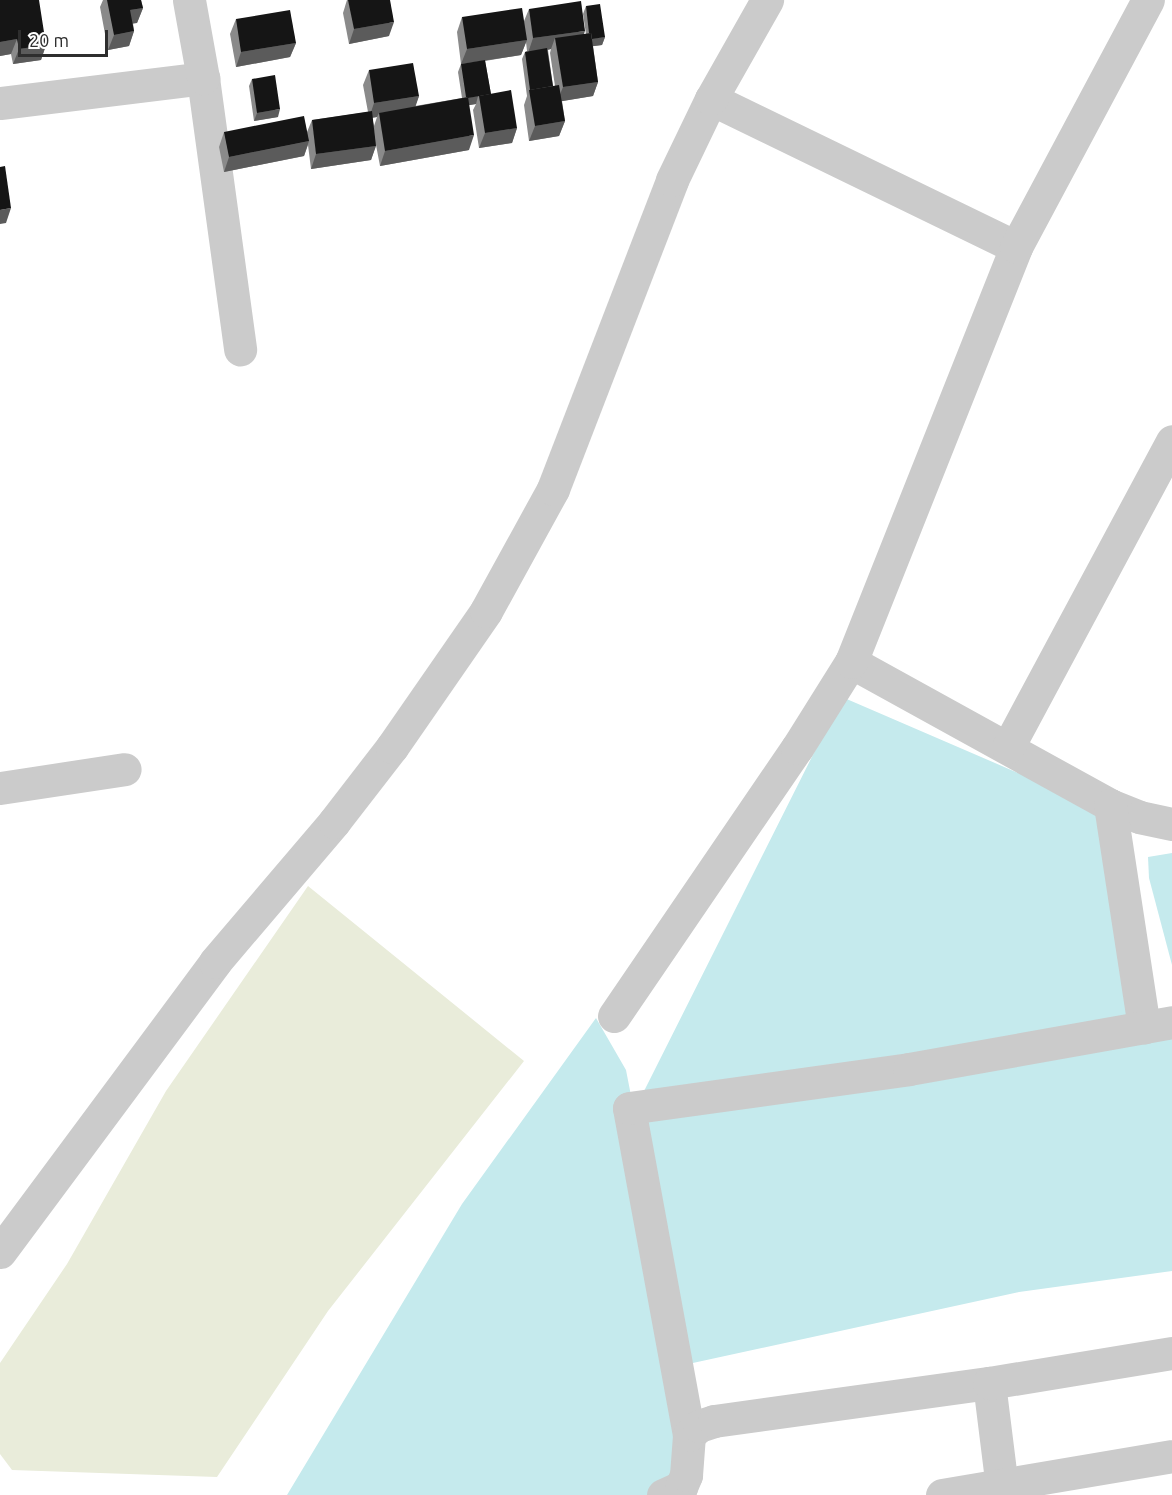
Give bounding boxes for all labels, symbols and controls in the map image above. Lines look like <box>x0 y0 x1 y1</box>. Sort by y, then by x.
scale bar <box>21 18 111 56</box>
text: 20 m <box>29 30 69 50</box>

